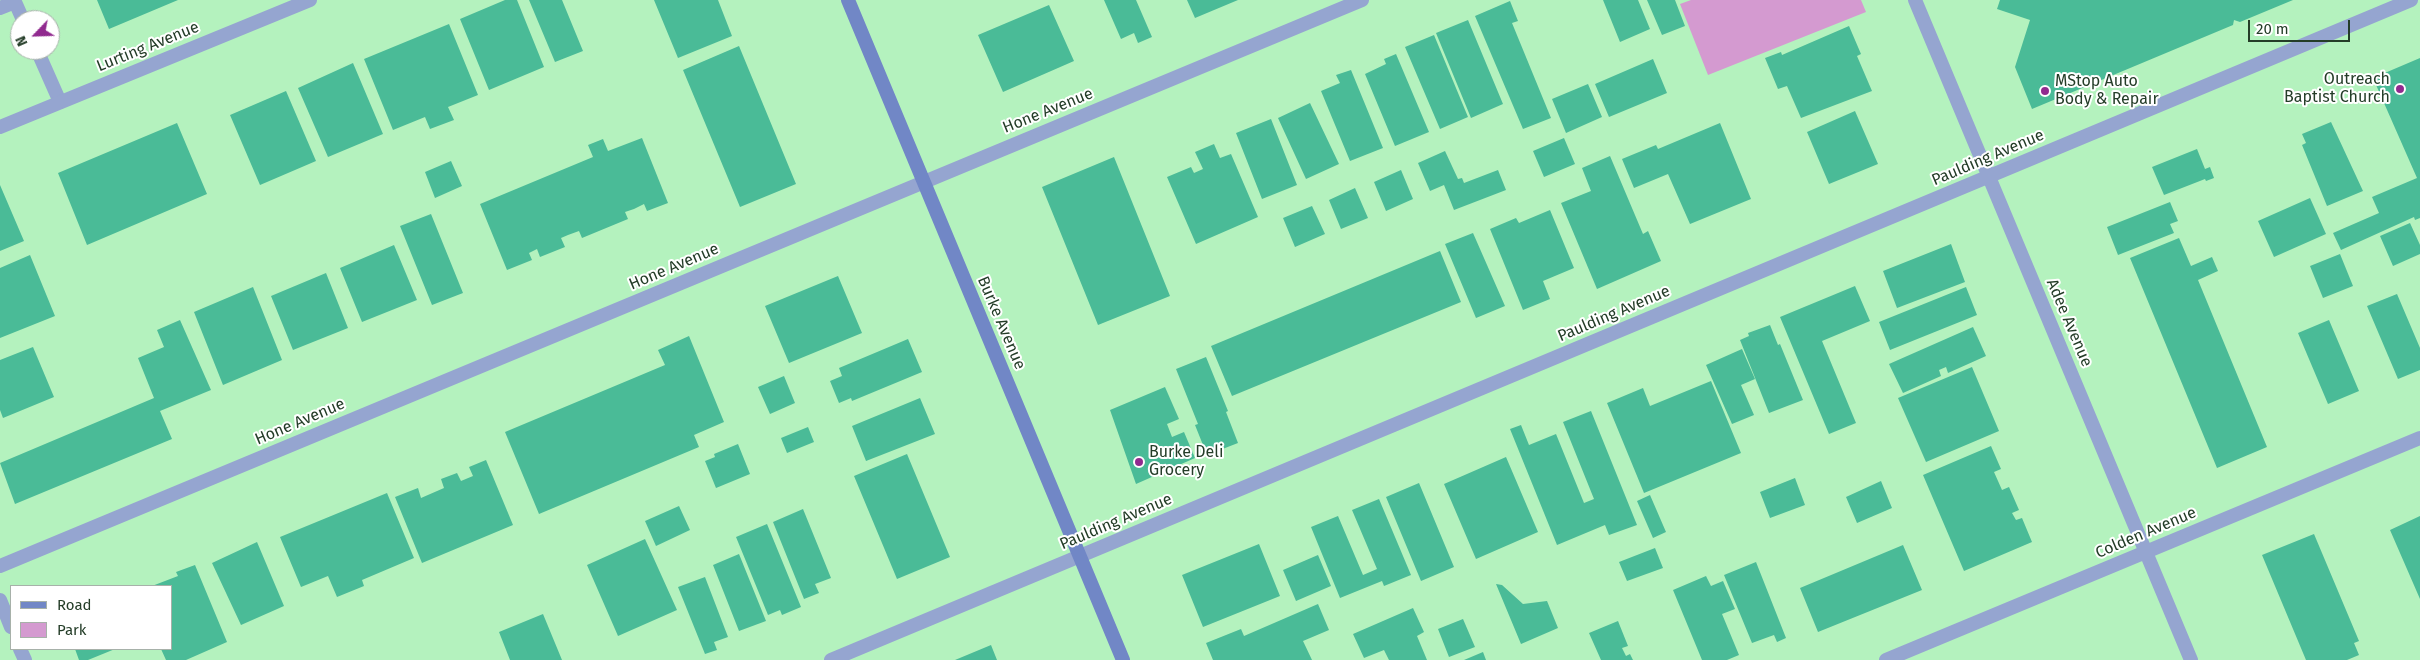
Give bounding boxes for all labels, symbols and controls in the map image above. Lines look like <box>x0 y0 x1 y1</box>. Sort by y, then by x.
north arrow <box>10 10 60 60</box>
scale bar <box>2250 10 2352 42</box>
street label: Lurting Avenue <box>94 18 202 76</box>
text: 20 m <box>2256 20 2289 38</box>
text: N <box>12 33 31 49</box>
place label: Outreach Baptist Church <box>2284 70 2390 108</box>
place label: MStop Auto Body & Repair <box>2055 72 2159 110</box>
marker: Outreach Baptist Church <box>2394 83 2406 95</box>
street label: Hone Avenue <box>1000 84 1096 138</box>
marker: MStop Auto Body & Repair <box>2039 85 2051 97</box>
street label: Paulding Avenue <box>1929 126 2047 190</box>
street label: Hone Avenue <box>626 239 722 295</box>
street label: Burke Avenue <box>973 274 1029 372</box>
street label: Adee Avenue <box>2042 276 2096 370</box>
street label: Paulding Avenue <box>1555 282 1673 346</box>
street label: Hone Avenue <box>252 394 348 450</box>
place label: Burke Deli Grocery <box>1149 443 1223 481</box>
marker: Burke Deli Grocery <box>1133 456 1145 468</box>
street label: Paulding Avenue <box>1057 490 1175 554</box>
street label: Colden Avenue <box>2093 503 2199 563</box>
legend <box>10 585 172 650</box>
text: Road <box>57 596 92 614</box>
text: Park <box>57 621 87 639</box>

